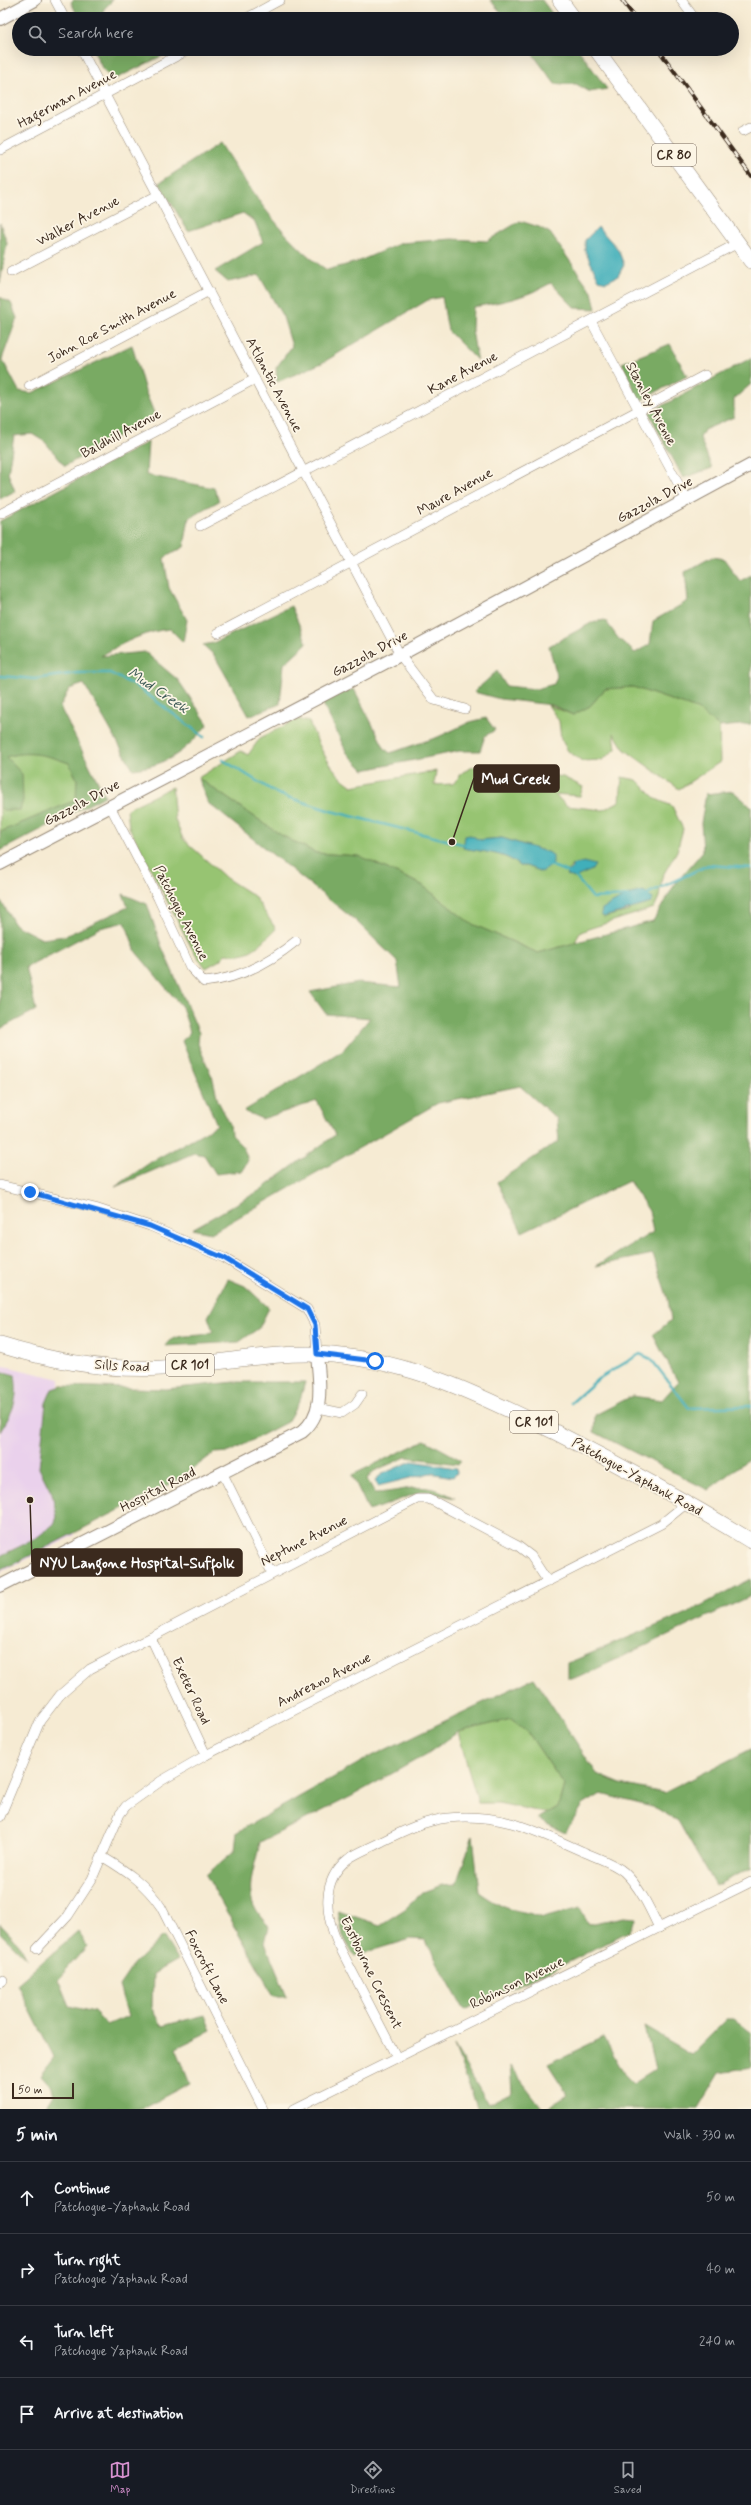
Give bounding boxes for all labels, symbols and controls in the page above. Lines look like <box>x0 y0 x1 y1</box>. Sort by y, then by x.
search box <box>12 12 739 56</box>
icon: search <box>26 23 48 45</box>
text: Search here <box>58 24 134 44</box>
street label: Hagerman Avenue <box>14 65 121 134</box>
road number: CR 80 <box>652 144 696 166</box>
street label: Walker Avenue <box>33 191 123 250</box>
street label: John Roe Smith Avenue <box>45 284 180 368</box>
street label: Atlantic Avenue <box>241 335 307 436</box>
street label: Kane Avenue <box>425 347 501 399</box>
street label: Stanley Avenue <box>621 359 681 449</box>
street label: Baldhill Avenue <box>78 405 165 463</box>
street label: Maure Avenue <box>414 464 496 520</box>
street label: Gazzola Drive <box>614 472 696 528</box>
street label: Gazzola Drive <box>329 626 411 682</box>
water label: Mud Creek <box>124 663 193 719</box>
callout: Mud Creek <box>474 765 559 792</box>
text: Mud Creek <box>481 770 551 790</box>
street label: Gazzola Drive <box>41 775 123 831</box>
street label: Patchogue Avenue <box>149 862 213 964</box>
route end <box>21 1183 39 1201</box>
route start <box>366 1352 384 1370</box>
road number: CR 101 <box>166 1354 214 1376</box>
street label: Sills Road <box>94 1356 150 1376</box>
road number: CR 101 <box>510 1411 558 1433</box>
street label: Patchogue-Yaphank Road <box>569 1434 705 1520</box>
street label: Hospital Road <box>117 1463 199 1517</box>
street label: Neptune Avenue <box>257 1511 351 1571</box>
callout: NYU Langone Hospital-Suffolk <box>32 1549 242 1576</box>
text: NYU Langone Hospital-Suffolk <box>39 1554 235 1576</box>
street label: Andreano Avenue <box>274 1649 374 1711</box>
street label: Exeter Road <box>168 1654 214 1728</box>
street label: Eastbourne Crescent <box>336 1914 406 2033</box>
street label: Foxcroft Lane <box>181 1927 233 2007</box>
street label: Robinson Avenue <box>467 1952 567 2014</box>
scale bar <box>12 2081 74 2100</box>
text: 50 m <box>18 2083 43 2097</box>
text: 5 min <box>16 2124 58 2146</box>
text: Walk · 330 m <box>664 2127 735 2144</box>
text: Continue <box>54 2179 110 2199</box>
icon: ahead <box>16 2187 38 2209</box>
text: 50 m <box>706 2189 735 2206</box>
text: Patchogue-Yaphank Road <box>54 2199 190 2216</box>
text: Turn right <box>54 2251 121 2271</box>
icon: right <box>16 2259 38 2281</box>
text: 40 m <box>706 2261 735 2278</box>
text: Patchogue Yaphank Road <box>54 2271 188 2288</box>
text: Turn left <box>54 2323 114 2343</box>
icon: left <box>16 2331 38 2353</box>
text: 240 m <box>699 2333 735 2350</box>
text: Patchogue Yaphank Road <box>54 2343 188 2360</box>
icon: arrive <box>16 2403 38 2425</box>
text: Arrive at destination <box>54 2404 183 2424</box>
tab: Map <box>109 2459 131 2497</box>
tab: Directions <box>350 2459 395 2497</box>
tab: Saved <box>614 2459 642 2497</box>

